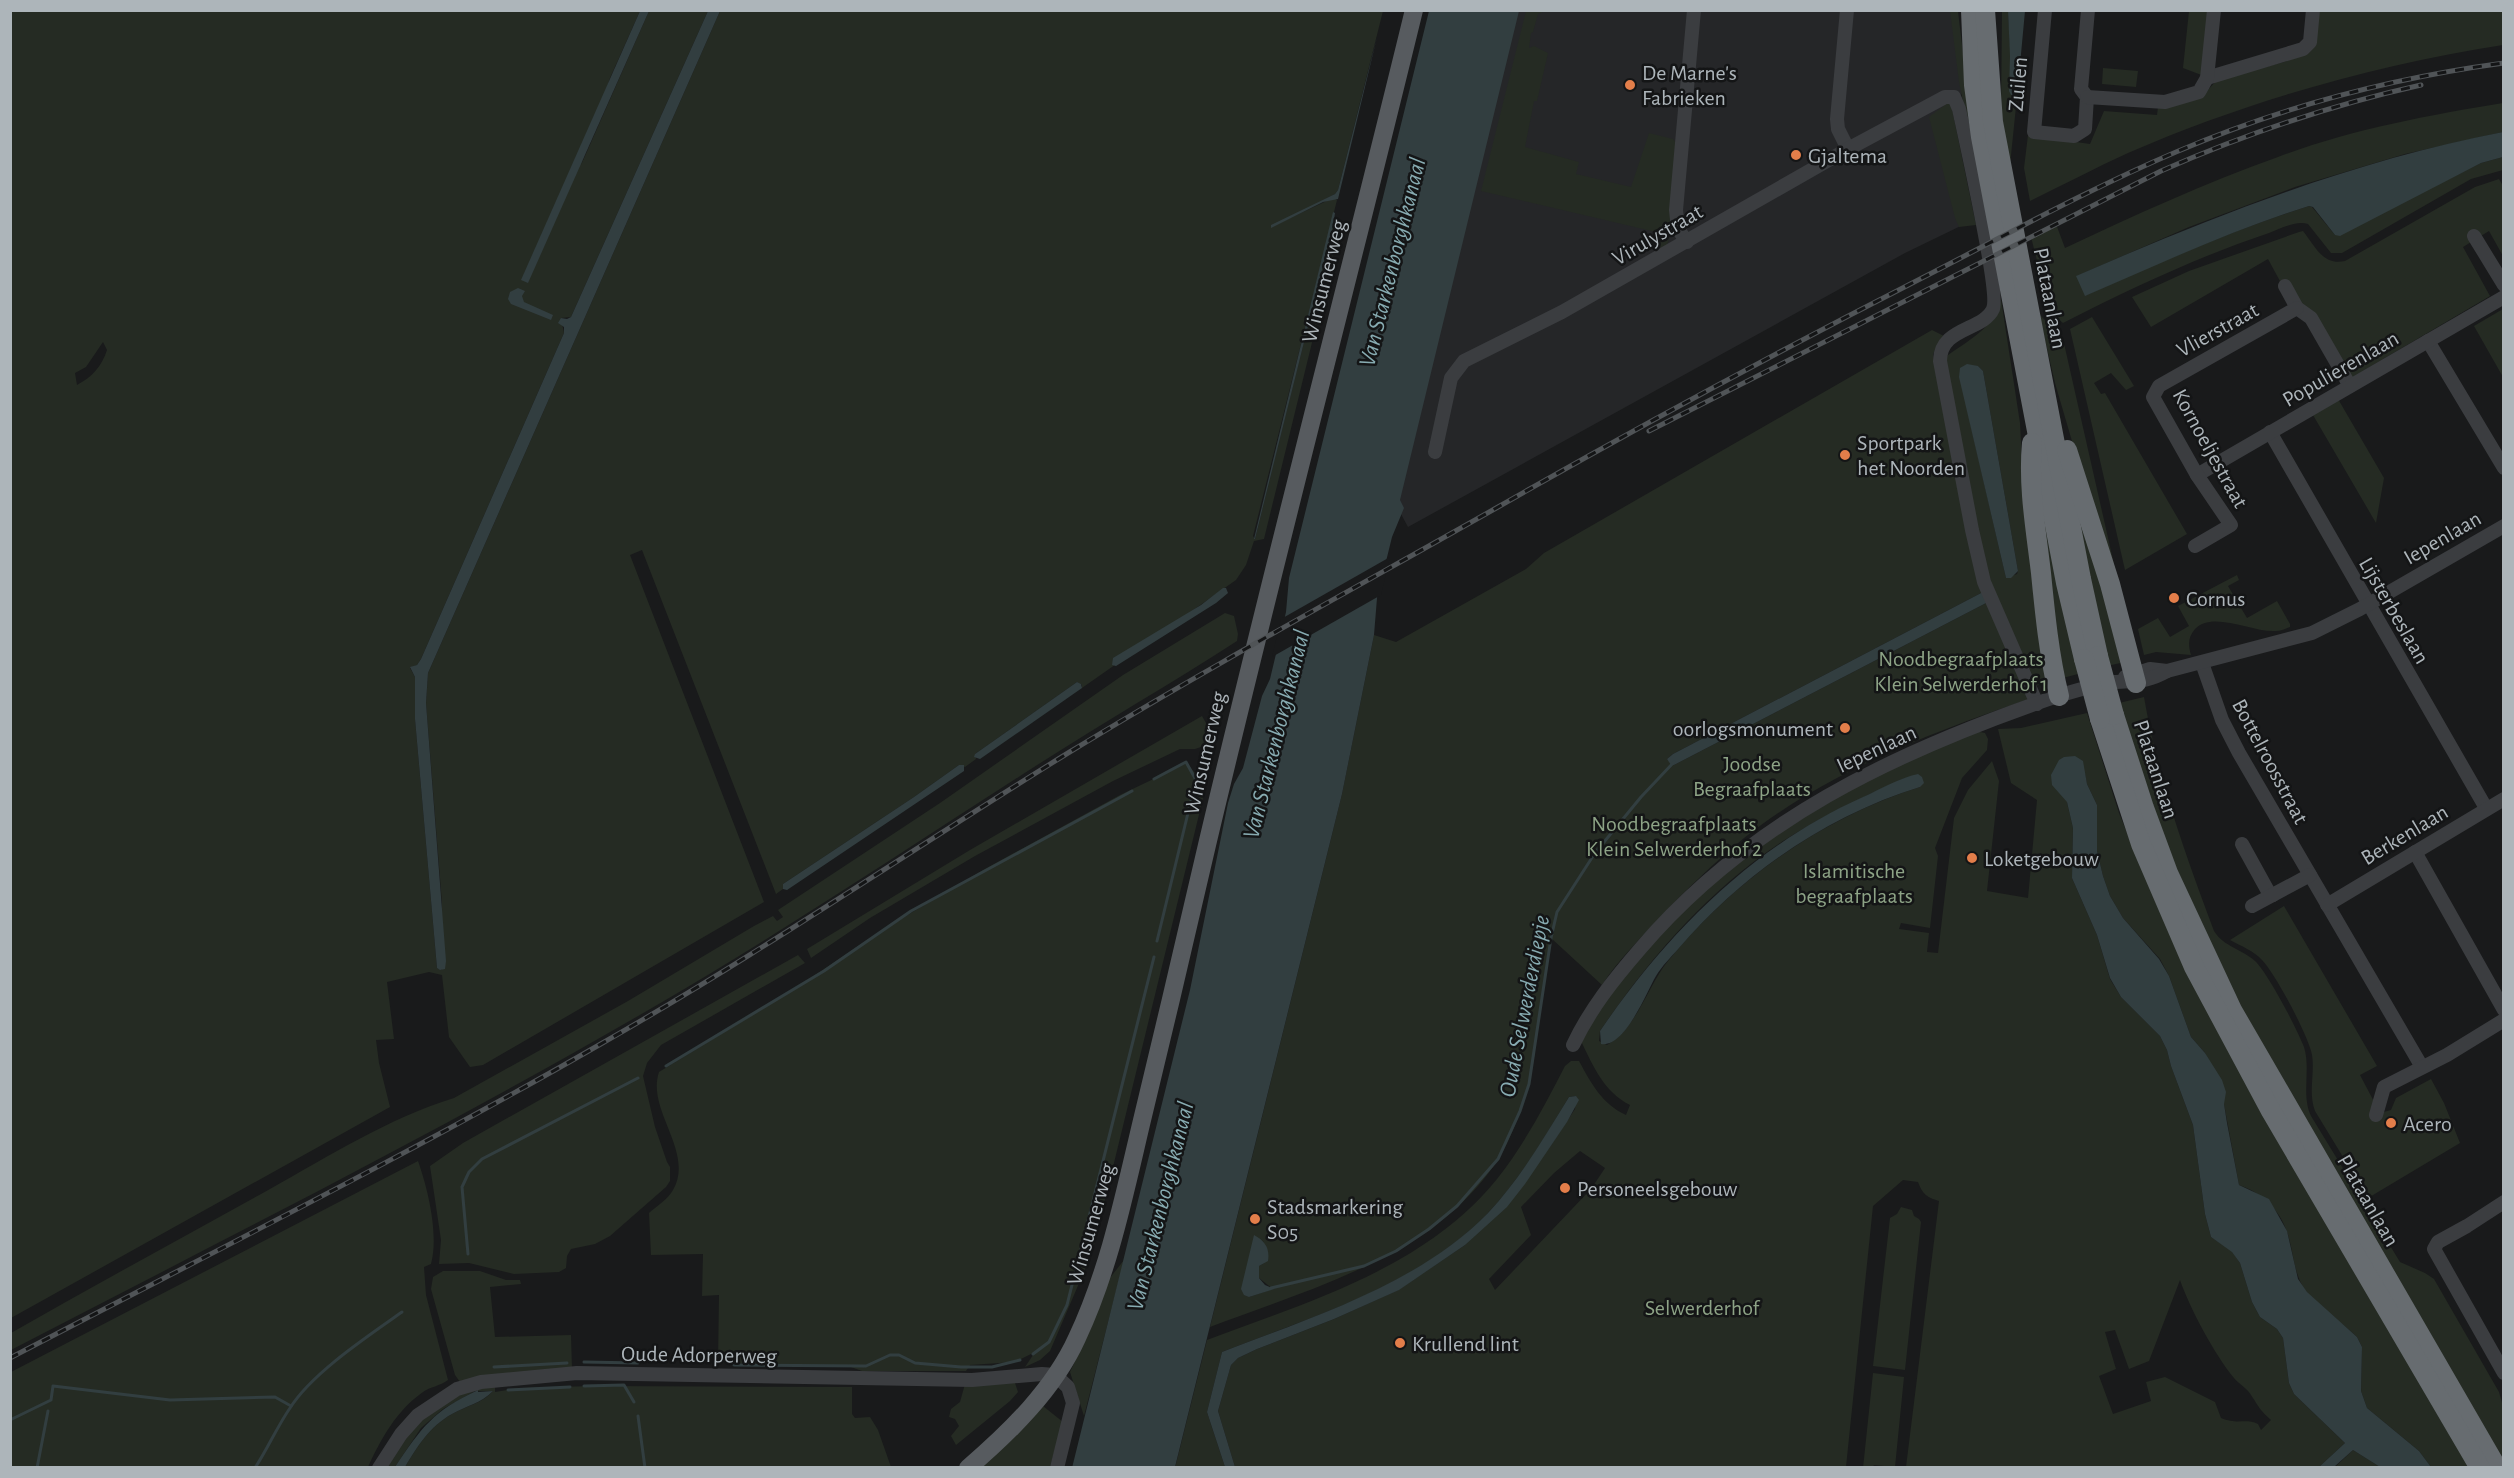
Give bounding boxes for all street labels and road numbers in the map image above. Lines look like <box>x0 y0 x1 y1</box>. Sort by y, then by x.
street label: Zuilen <box>2005 56 2031 112</box>
street label: Virulystraat <box>1609 200 1706 269</box>
street label: Winsumerweg <box>1298 217 1350 345</box>
street label: Plataanlaan <box>2029 246 2071 351</box>
street label: Vlierstraat <box>2173 299 2262 361</box>
street label: Populierenlaan <box>2279 327 2402 411</box>
street label: Kornoeljestraat <box>2168 385 2252 512</box>
street label: Iepenlaan <box>2400 507 2485 569</box>
street label: Lijsterbeslaan <box>2355 554 2433 667</box>
street label: Winsumerweg <box>1180 689 1230 817</box>
street label: Bottelroosstraat <box>2228 695 2312 828</box>
street label: Plataanlaan <box>2130 717 2182 821</box>
street label: Iepenlaan <box>1833 721 1920 777</box>
street label: Berkenlaan <box>2357 800 2452 869</box>
street label: Plataanlaan <box>2333 1151 2403 1250</box>
street label: Winsumerweg <box>1063 1161 1119 1288</box>
street label: Oude Adorperweg <box>621 1343 777 1367</box>

